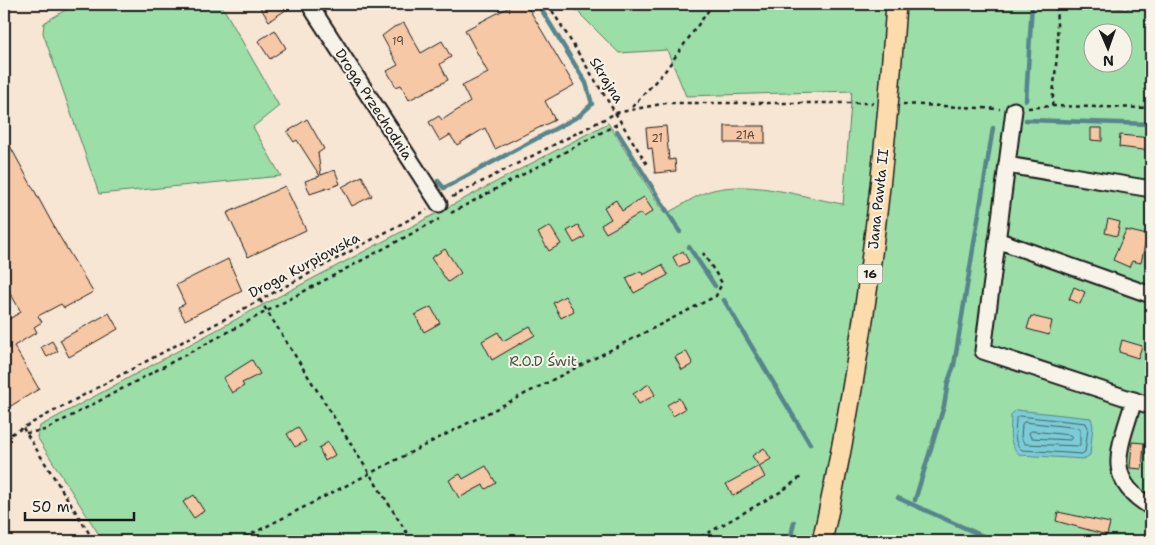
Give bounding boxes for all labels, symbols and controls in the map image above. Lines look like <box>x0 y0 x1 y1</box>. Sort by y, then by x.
north arrow <box>1082 22 1132 72</box>
house number: 19 <box>392 34 404 49</box>
street label: Droga Przechodnia <box>331 45 417 163</box>
text: N <box>1103 52 1114 70</box>
street label: Skrajna <box>586 54 628 107</box>
house number: 21A <box>735 128 755 143</box>
house number: 21 <box>651 131 663 146</box>
street label: Jana Pawła II <box>864 148 892 250</box>
street label: Droga Kurpiowska <box>245 228 363 302</box>
road number: 16 <box>858 264 882 284</box>
park label: R.O.D Świt <box>509 352 577 370</box>
scale bar <box>25 490 134 522</box>
text: 50 m <box>32 497 70 517</box>

